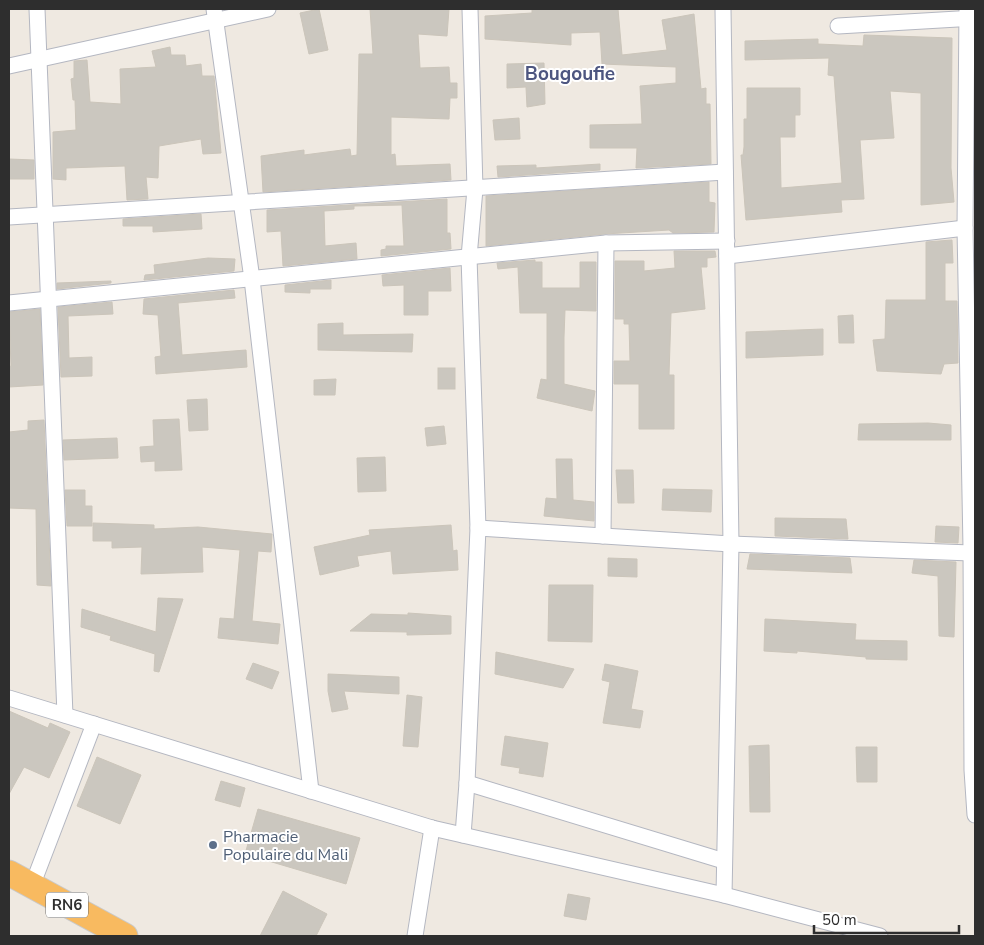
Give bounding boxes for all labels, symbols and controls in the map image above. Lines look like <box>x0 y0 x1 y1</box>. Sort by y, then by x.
district label: Bougoufie <box>525 61 615 87</box>
place label: Pharmacie Populaire du Mali <box>223 826 348 866</box>
marker: Pharmacie Populaire du Mali <box>207 839 219 851</box>
road number: RN6 <box>46 892 88 918</box>
scale bar <box>814 902 959 934</box>
text: 50 m <box>822 910 857 930</box>

